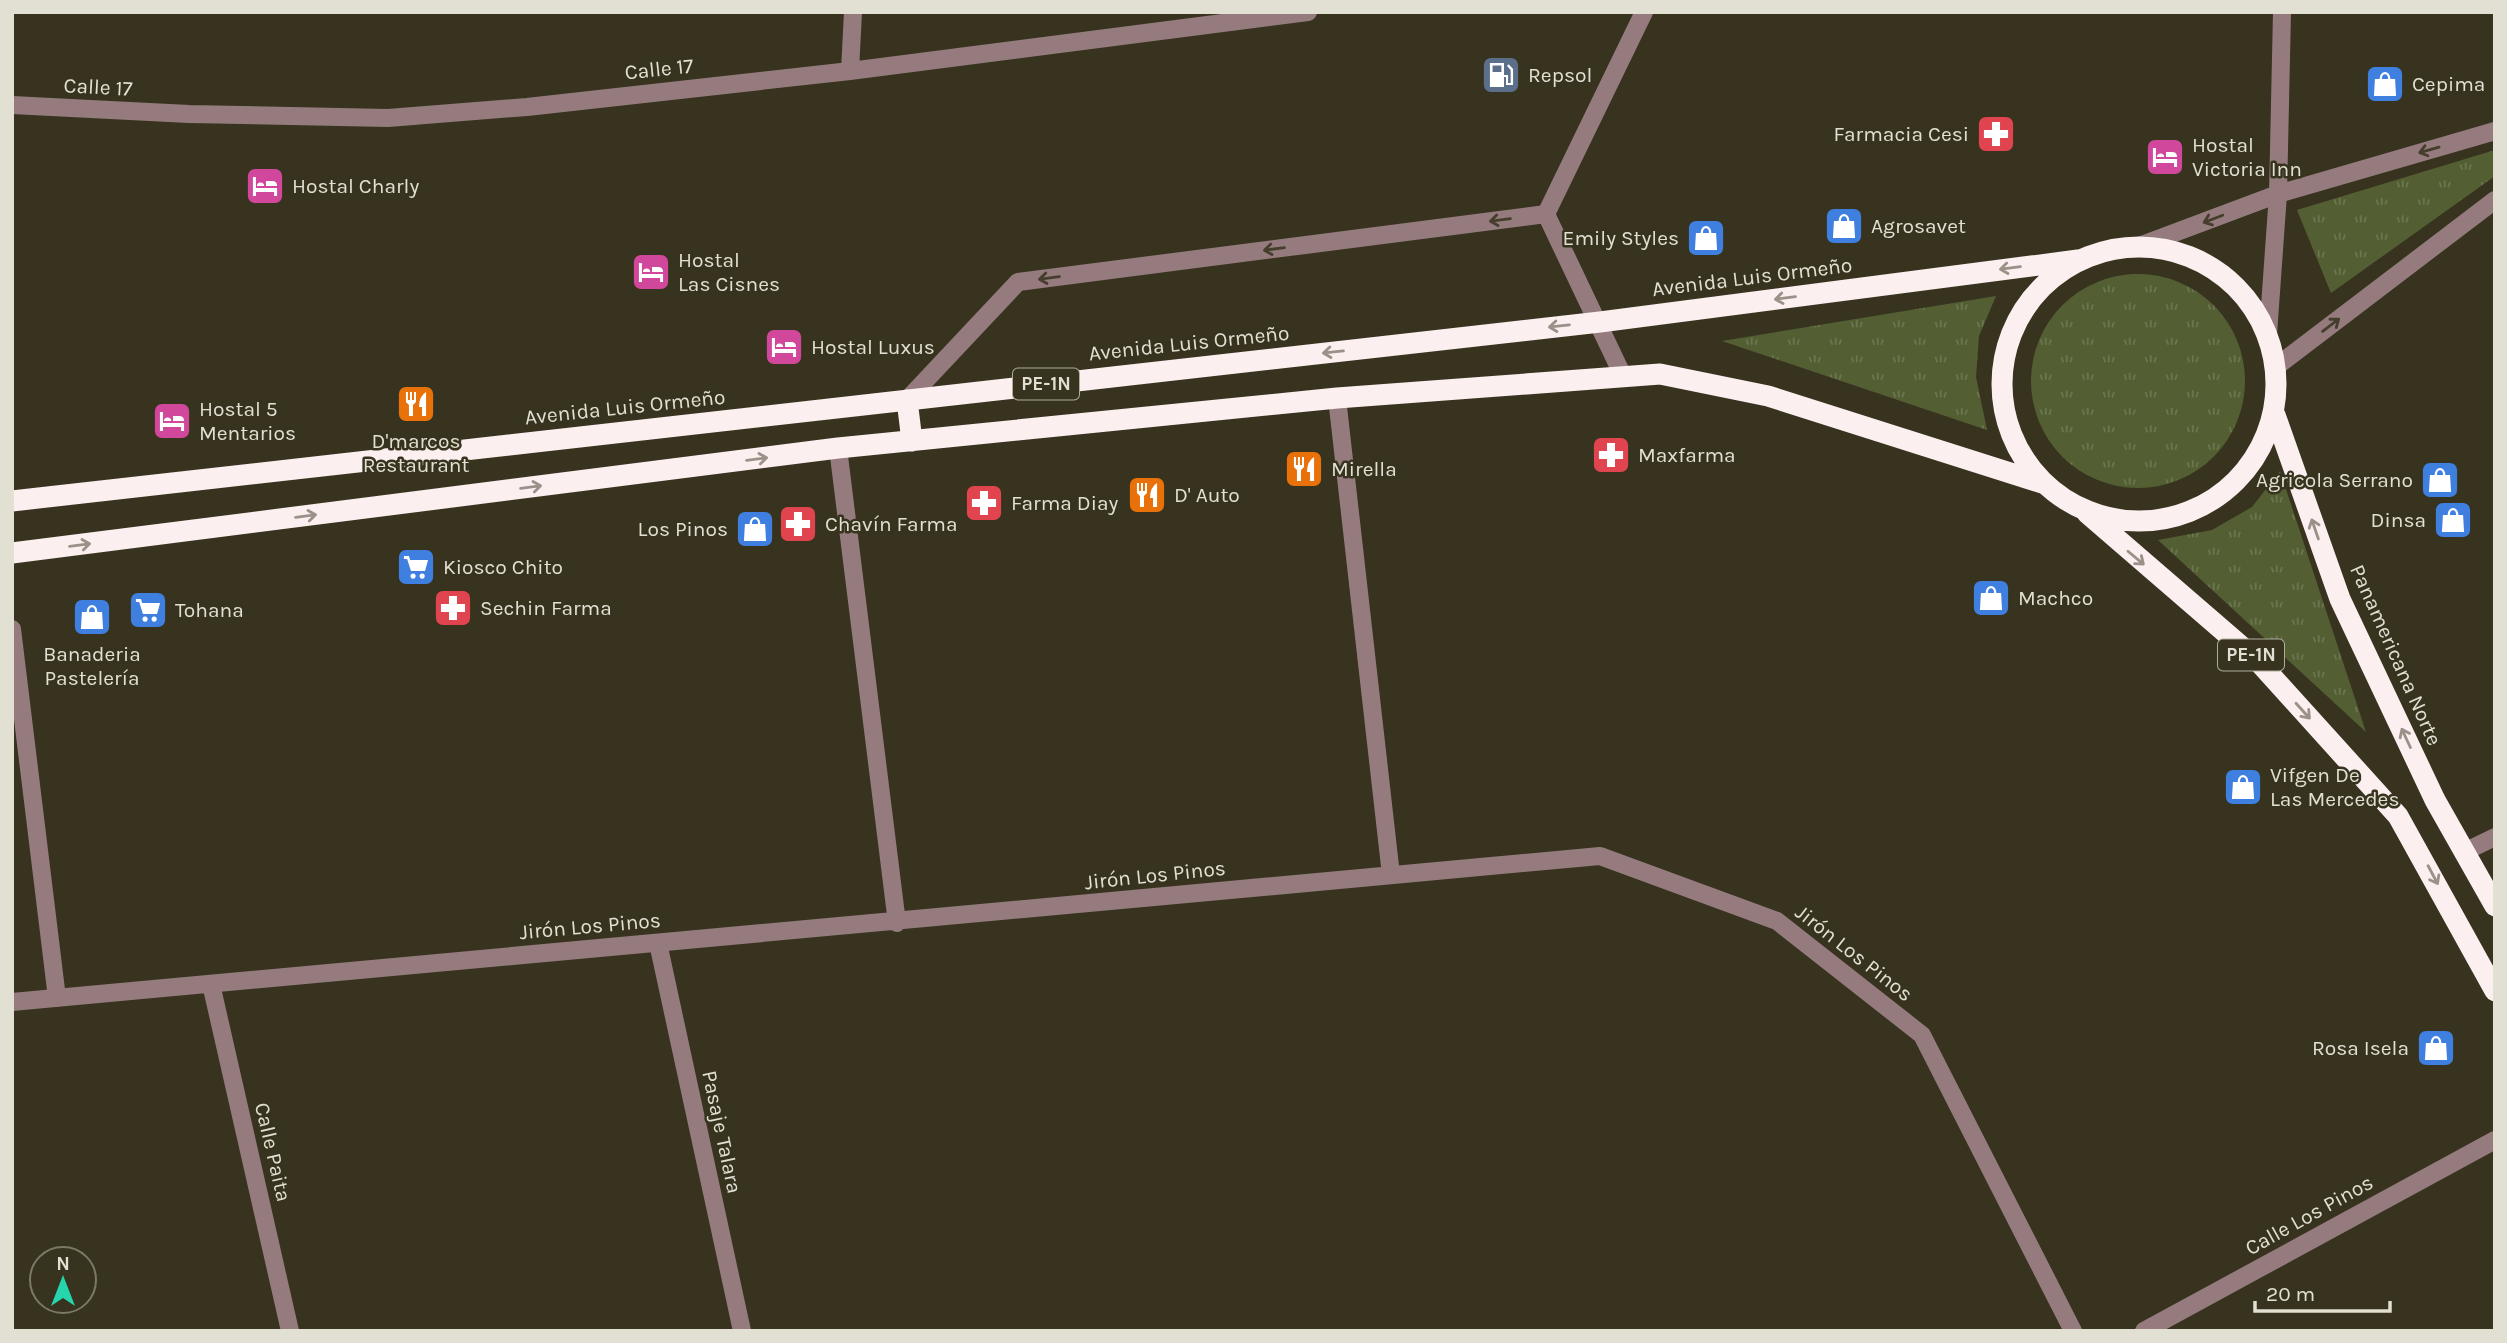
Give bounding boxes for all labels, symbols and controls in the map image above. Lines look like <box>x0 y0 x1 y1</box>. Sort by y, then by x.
street label: Calle 17 <box>624 53 695 85</box>
fuel station icon: Repsol <box>1480 54 1522 96</box>
place label: Repsol <box>1528 63 1592 87</box>
shop icon: Cepima <box>2364 63 2406 105</box>
place label: Cepima <box>2412 72 2485 96</box>
street label: Calle 17 <box>63 73 133 101</box>
pharmacy icon: Farmacia Cesi <box>1975 113 2017 155</box>
place label: Farmacia Cesi <box>1834 122 1969 146</box>
place label: Hostal Victoria Inn <box>2192 133 2302 181</box>
hotel icon: Hostal Victoria Inn <box>2144 136 2186 178</box>
one-way arrow <box>2418 144 2440 157</box>
hotel icon: Hostal Charly <box>244 165 286 207</box>
place label: Hostal Charly <box>292 174 419 198</box>
shop icon: Agrosavet <box>1823 205 1865 247</box>
one-way arrow <box>2202 213 2224 226</box>
one-way arrow <box>1489 214 1512 227</box>
place label: Agrosavet <box>1871 214 1966 238</box>
shop icon: Emily Styles <box>1685 217 1727 259</box>
place label: Emily Styles <box>1563 226 1679 250</box>
one-way arrow <box>1263 243 1286 256</box>
place label: Hostal Las Cisnes <box>678 248 780 296</box>
hotel icon: Hostal Las Cisnes <box>630 251 672 293</box>
street label: Avenida Luis Ormeño <box>1651 253 1853 301</box>
one-way arrow <box>1999 262 2022 275</box>
one-way arrow <box>1038 272 1060 285</box>
one-way arrow <box>1774 291 1796 304</box>
one-way arrow <box>2322 317 2340 332</box>
one-way arrow <box>1548 320 1571 333</box>
street label: Avenida Luis Ormeño <box>1088 321 1290 365</box>
hotel icon: Hostal Luxus <box>763 326 805 368</box>
place label: Hostal Luxus <box>811 335 935 359</box>
one-way arrow <box>1322 345 1345 358</box>
road number: PE-1N <box>1013 368 1079 400</box>
restaurant icon: D'marcos Restaurant <box>395 383 437 425</box>
street label: Avenida Luis Ormeño <box>524 385 726 429</box>
place label: Hostal 5 Mentarios <box>199 397 296 445</box>
hotel icon: Hostal 5 Mentarios <box>151 400 193 442</box>
place label: D'marcos Restaurant <box>363 429 469 477</box>
pharmacy icon: Maxfarma <box>1590 434 1632 476</box>
place label: Maxfarma <box>1638 443 1736 467</box>
restaurant icon: Mirella <box>1283 448 1325 490</box>
one-way arrow <box>745 452 768 465</box>
place label: Mirella <box>1331 457 1397 481</box>
shop icon: Agricola Serrano <box>2419 459 2461 501</box>
place label: Agricola Serrano <box>2256 468 2413 492</box>
restaurant icon: D' Auto <box>1126 474 1168 516</box>
one-way arrow <box>519 481 542 494</box>
pharmacy icon: Farma Diay <box>963 482 1005 524</box>
place label: D' Auto <box>1174 483 1240 507</box>
place label: Farma Diay <box>1011 491 1119 515</box>
shop icon: Dinsa <box>2432 499 2474 541</box>
pharmacy icon: Chavín Farma <box>777 503 819 545</box>
shop icon: Los Pinos <box>734 508 776 550</box>
place label: Dinsa <box>2371 508 2426 532</box>
one-way arrow <box>294 509 316 522</box>
place label: Chavín Farma <box>825 512 957 536</box>
place label: Los Pinos <box>638 517 728 541</box>
one-way arrow <box>2308 519 2320 541</box>
one-way arrow <box>68 538 91 551</box>
supermarket icon: Kiosco Chito <box>395 546 437 588</box>
one-way arrow <box>2127 549 2145 565</box>
place label: Kiosco Chito <box>443 555 563 579</box>
street label: Panamericana Norte <box>2345 561 2447 749</box>
shop icon: Machco <box>1970 577 2012 619</box>
place label: Machco <box>2018 586 2093 610</box>
pharmacy icon: Sechin Farma <box>432 587 474 629</box>
supermarket icon: Tohana <box>127 589 169 631</box>
shop icon: Banaderia Pastelería <box>71 596 113 638</box>
place label: Sechin Farma <box>480 596 612 620</box>
place label: Tohana <box>175 598 244 622</box>
road number: PE-1N <box>2218 640 2284 670</box>
place label: Banaderia Pastelería <box>43 642 141 690</box>
one-way arrow <box>2295 702 2311 720</box>
one-way arrow <box>2398 728 2412 749</box>
place label: Vifgen De Las Mercedes <box>2270 763 2399 811</box>
shop icon: Vifgen De Las Mercedes <box>2222 766 2264 808</box>
street label: Jirón Los Pinos <box>1083 856 1227 894</box>
one-way arrow <box>2426 864 2440 885</box>
street label: Jirón Los Pinos <box>1791 900 1917 1006</box>
street label: Jirón Los Pinos <box>518 908 662 944</box>
shop icon: Rosa Isela <box>2415 1027 2457 1069</box>
place label: Rosa Isela <box>2312 1036 2409 1060</box>
street label: Pasaje Talara <box>697 1068 747 1196</box>
street label: Calle Paita <box>250 1100 296 1204</box>
street label: Calle Los Pinos <box>2241 1170 2377 1260</box>
north arrow <box>28 1245 98 1315</box>
text: N <box>56 1253 70 1275</box>
scale bar <box>2255 1270 2390 1314</box>
text: 20 m <box>2266 1282 2315 1306</box>

